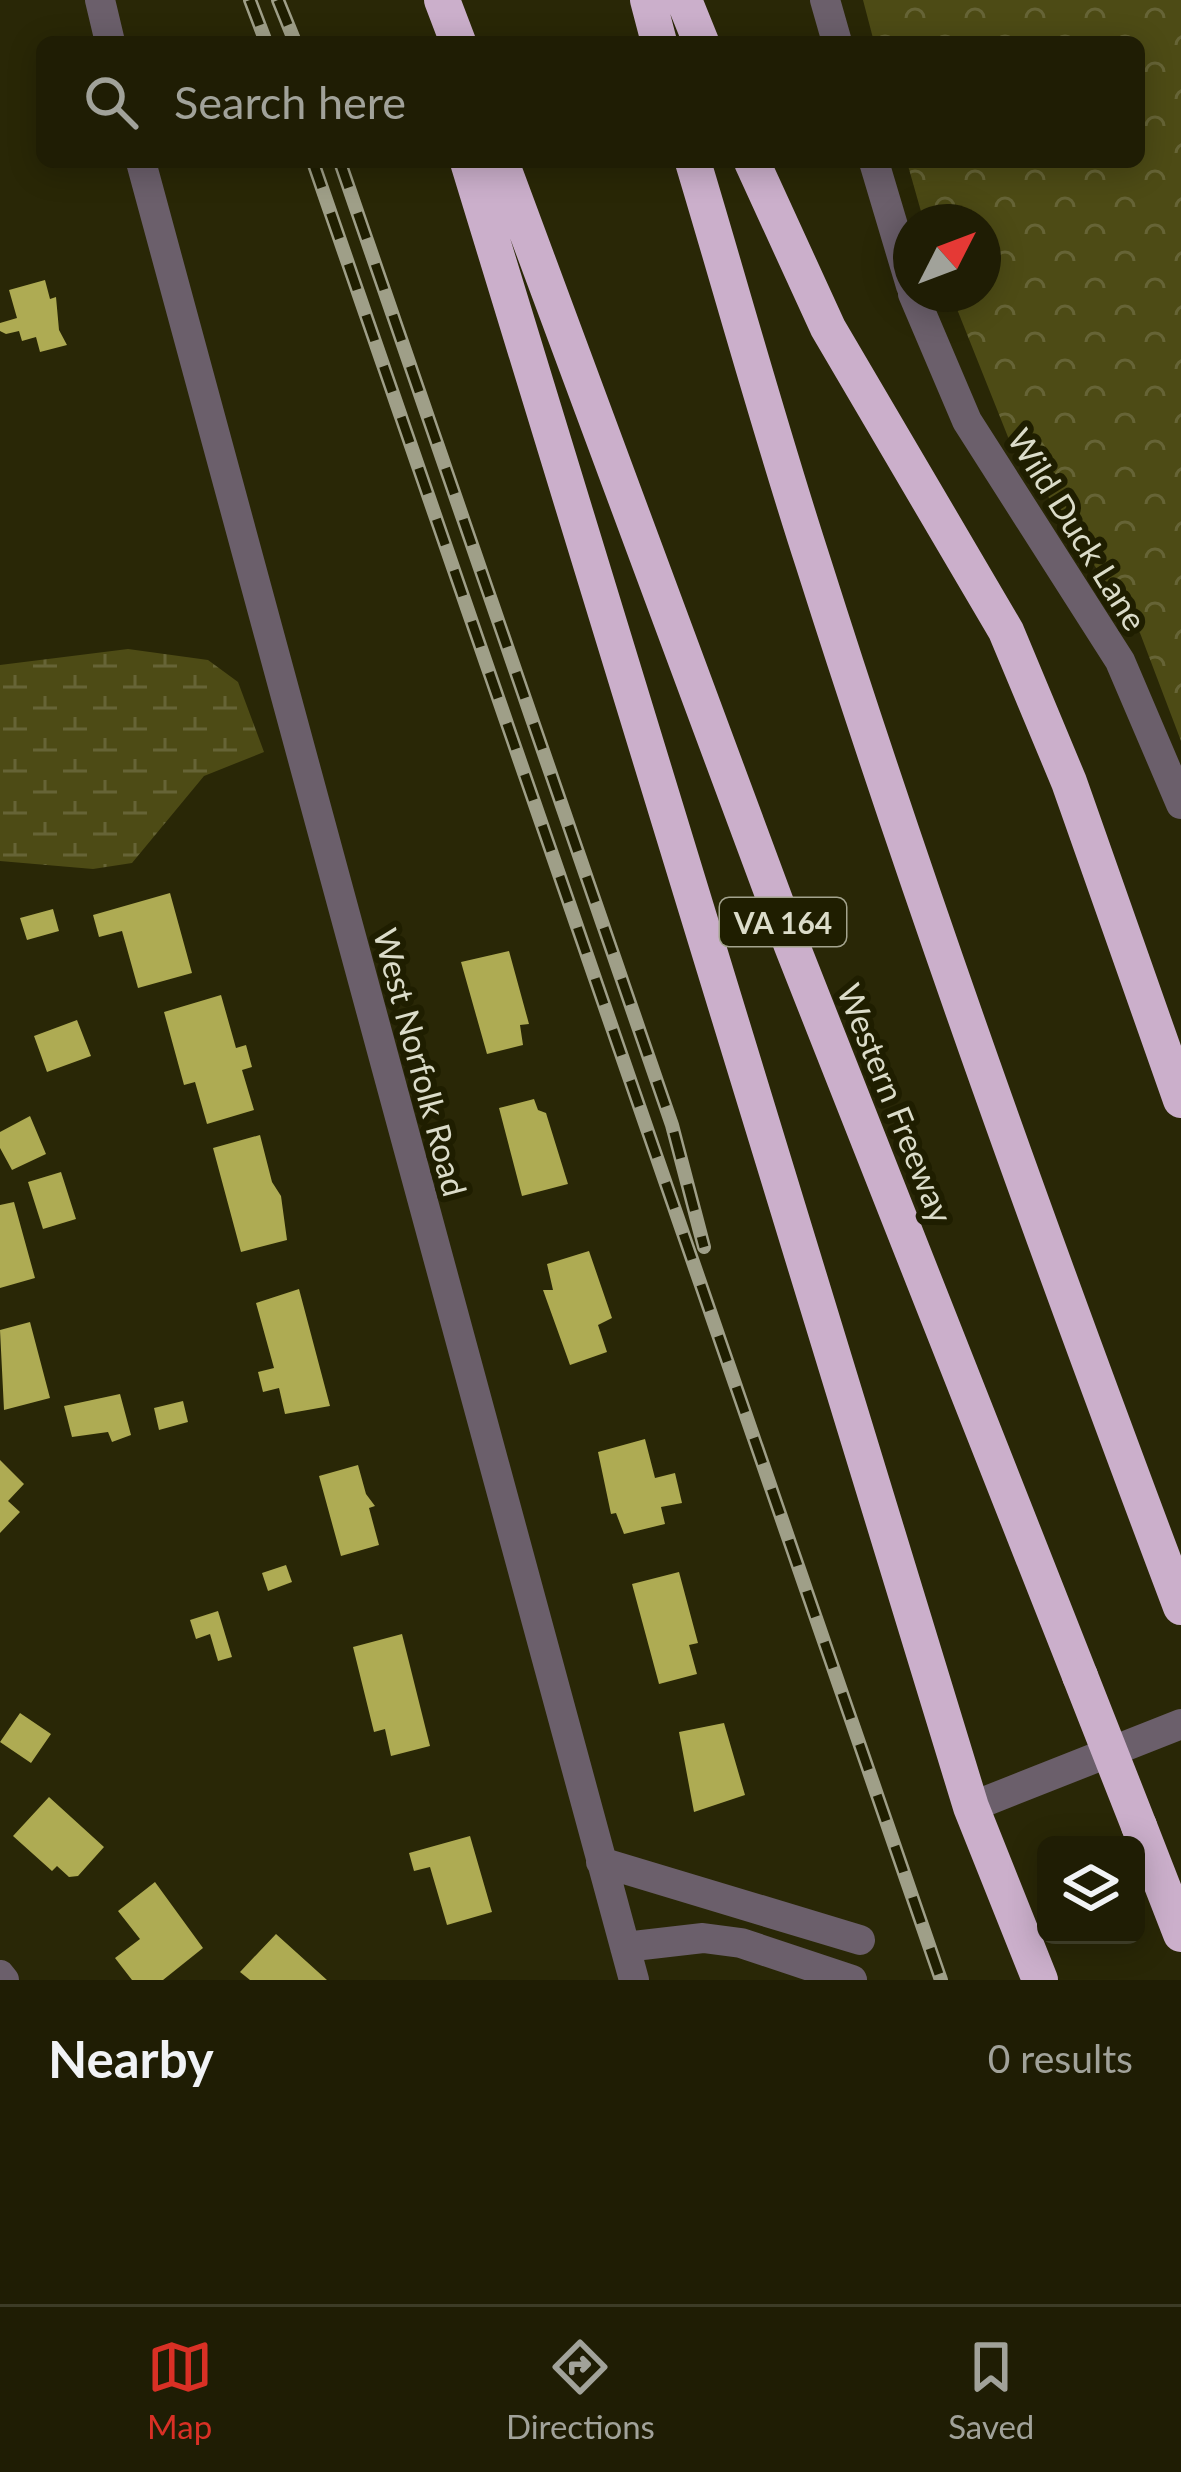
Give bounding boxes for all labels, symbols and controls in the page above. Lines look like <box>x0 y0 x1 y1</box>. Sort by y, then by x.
search box <box>36 36 1145 168</box>
icon: search <box>78 69 144 135</box>
text: Search here <box>174 75 406 129</box>
north arrow <box>893 204 1001 312</box>
street label: Wild Duck Lane <box>1000 421 1156 637</box>
road number: VA 164 <box>720 898 846 946</box>
street label: West Norfolk Road <box>366 924 476 1200</box>
street label: Western Freeway <box>830 978 962 1228</box>
map controls <box>1037 1836 1145 1944</box>
button: layers <box>1037 1836 1145 1944</box>
text: Nearby <box>48 2028 214 2089</box>
text: 0 results <box>988 2035 1133 2081</box>
tab: Map <box>147 2334 213 2446</box>
tab: Directions <box>506 2334 655 2446</box>
tab: Saved <box>948 2334 1034 2446</box>

